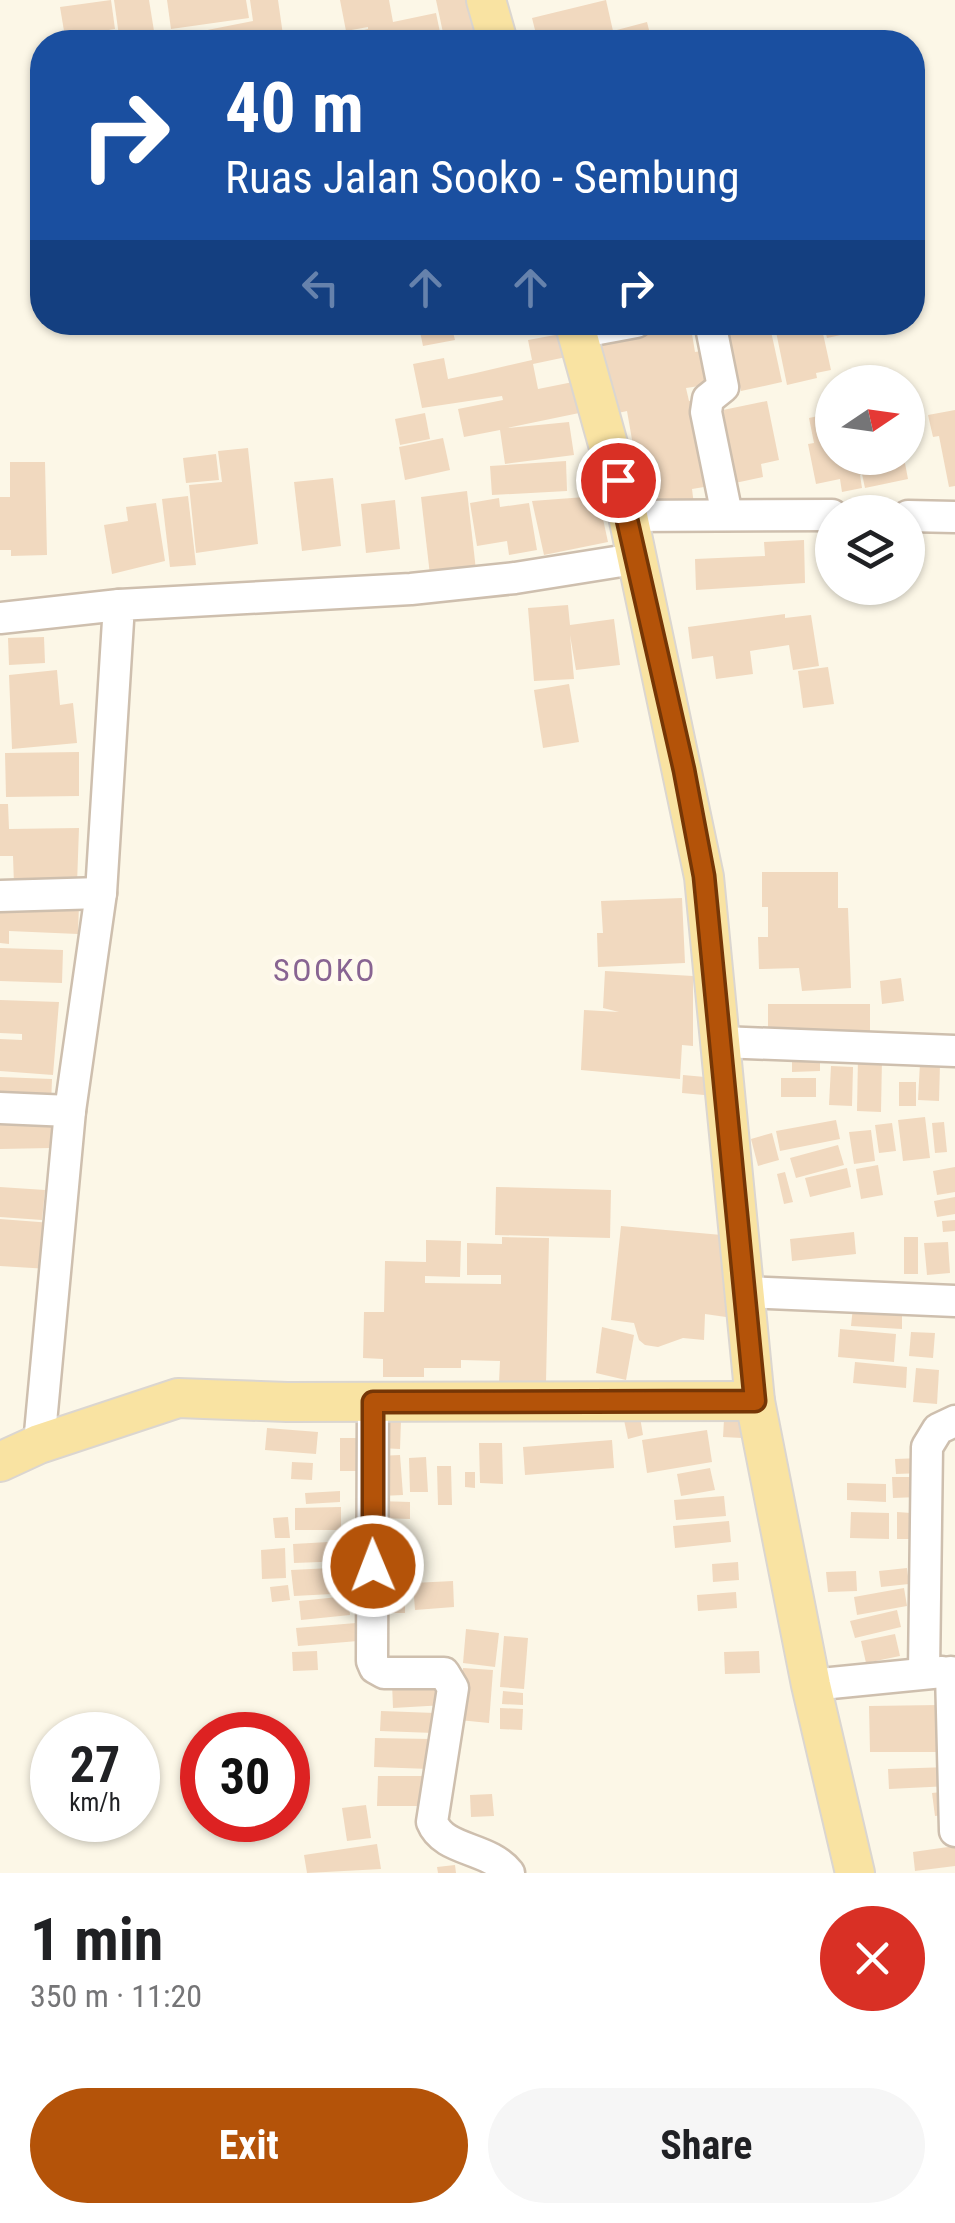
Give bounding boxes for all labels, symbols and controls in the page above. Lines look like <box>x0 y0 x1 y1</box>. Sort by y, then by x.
text: 40 m <box>225 67 364 149</box>
icon: right <box>60 70 190 200</box>
text: Ruas Jalan Sooko - Sembung <box>225 151 740 204</box>
icon: left <box>293 260 348 315</box>
icon: ahead <box>398 260 453 315</box>
icon: ahead <box>503 260 558 315</box>
icon: right <box>608 260 663 315</box>
north arrow <box>815 365 925 475</box>
map controls <box>815 365 925 605</box>
pin <box>576 438 661 523</box>
icon: arrive <box>591 453 646 508</box>
button: layers <box>815 495 925 605</box>
district label: SOOKO <box>273 951 377 989</box>
position arrow <box>321 1514 425 1618</box>
speed limit sign: 30 <box>180 1712 310 1842</box>
text: 27 <box>70 1736 120 1794</box>
text: km/h <box>69 1788 121 1817</box>
text: 1 min <box>30 1904 163 1975</box>
button: close <box>820 1906 925 2011</box>
text: 350 m · 11:20 <box>30 1977 202 2015</box>
button: Exit <box>30 2088 468 2203</box>
button: Share <box>488 2088 925 2203</box>

